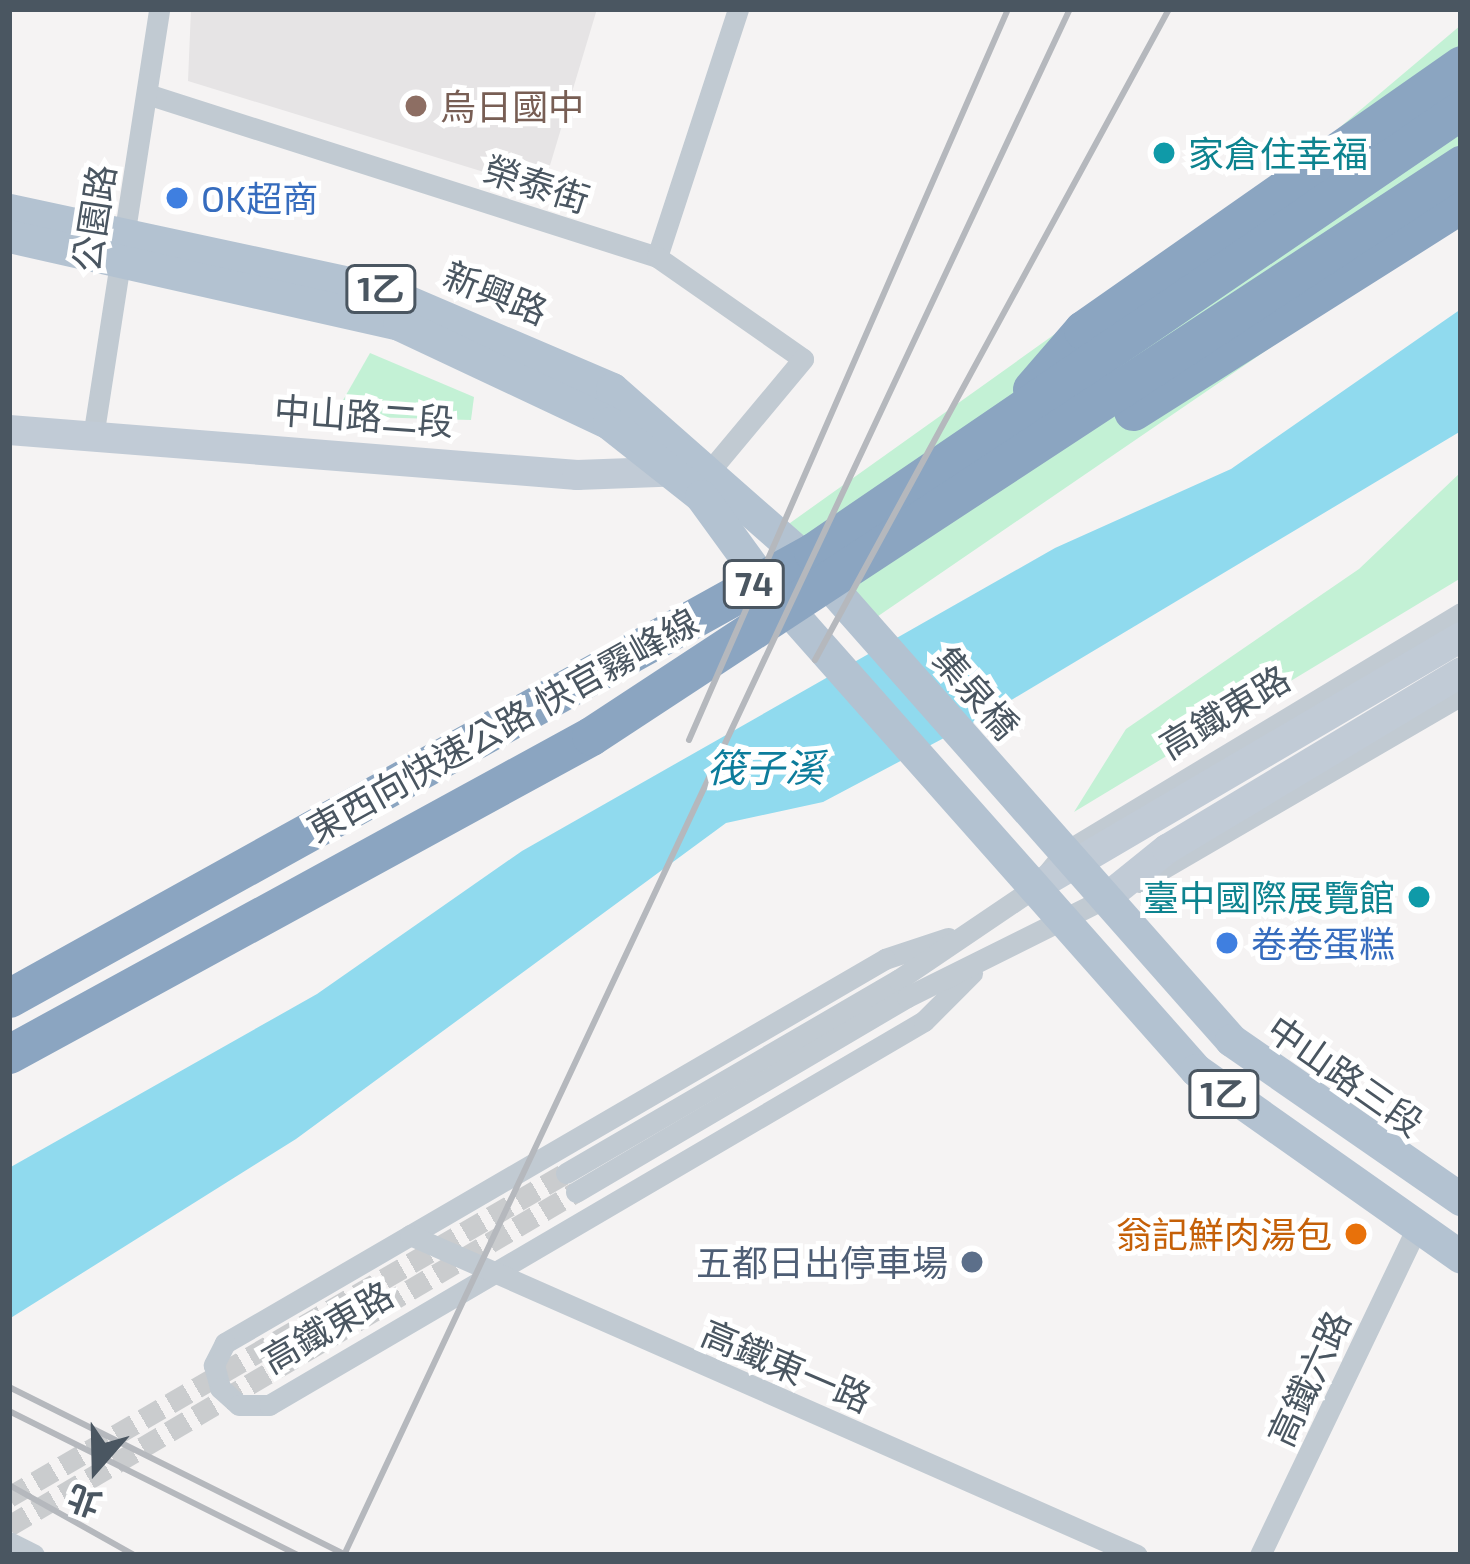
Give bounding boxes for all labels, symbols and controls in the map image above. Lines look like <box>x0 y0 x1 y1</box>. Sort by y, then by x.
place label: 烏日國中 <box>440 84 584 128</box>
marker: 烏日國中 <box>403 93 429 119</box>
place label: 家倉住幸福 <box>1188 131 1368 175</box>
marker: 家倉住幸福 <box>1151 140 1177 166</box>
street label: 榮泰街 <box>479 146 595 220</box>
street label: 公園路 <box>63 161 123 275</box>
place label: OK超商 <box>201 176 318 220</box>
marker: OK超商 <box>164 185 190 211</box>
street label: 新興路 <box>438 252 554 332</box>
road number: 1乙 <box>345 262 417 316</box>
street label: 中山路二段 <box>273 387 455 443</box>
road number: 74 <box>721 557 787 611</box>
street label: 東西向快速公路 快官霧峰線 <box>299 598 705 850</box>
street label: 集泉橋 <box>925 637 1029 747</box>
street label: 高鐵東路 <box>1151 655 1297 767</box>
water label: 筏子溪 <box>707 744 823 790</box>
place label: 臺中國際展覽館 <box>1143 875 1395 919</box>
marker: 臺中國際展覽館 <box>1406 884 1432 910</box>
place label: 卷卷蛋糕 <box>1251 921 1395 965</box>
marker: 卷卷蛋糕 <box>1214 930 1240 956</box>
street label: 中山路三段 <box>1260 1006 1432 1144</box>
road number: 1乙 <box>1188 1067 1260 1121</box>
place label: 翁記鮮肉湯包 <box>1116 1212 1332 1256</box>
marker: 翁記鮮肉湯包 <box>1343 1221 1369 1247</box>
place label: 五都日出停車場 <box>696 1240 948 1284</box>
marker: 五都日出停車場 <box>959 1249 985 1275</box>
street label: 高鐵東路 <box>254 1271 400 1381</box>
street label: 高鐵六路 <box>1258 1304 1358 1452</box>
street label: 高鐵東一路 <box>696 1310 878 1420</box>
north arrow <box>36 1408 156 1528</box>
text: 北 <box>61 1477 106 1526</box>

